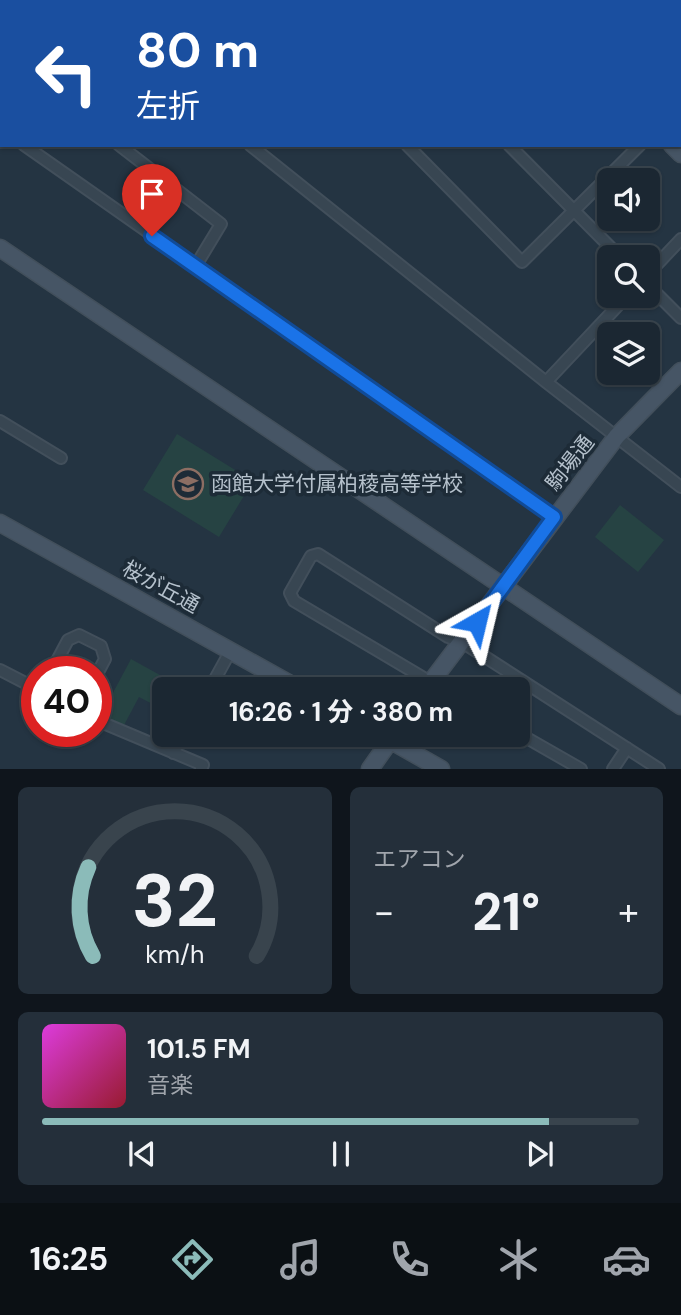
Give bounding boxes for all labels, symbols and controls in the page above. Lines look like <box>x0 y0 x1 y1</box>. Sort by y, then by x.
text: 80 m <box>136 18 259 82</box>
icon: left <box>21 28 112 119</box>
text: 左折 <box>136 85 200 127</box>
pin <box>122 164 182 236</box>
map controls <box>597 168 660 385</box>
button: sound <box>597 168 660 231</box>
icon: arrive <box>133 175 171 213</box>
button: search <box>597 245 660 308</box>
button: layers <box>597 322 660 385</box>
street label: 駒場通 <box>540 430 600 496</box>
school or university icon: 函館大学付属柏稜高等学校 <box>171 467 205 501</box>
place label: 函館大学付属柏稜高等学校 <box>211 470 463 498</box>
street label: 桜が丘通 <box>117 554 205 620</box>
position arrow <box>440 585 514 659</box>
speed limit sign: 40 <box>21 656 112 747</box>
text: 16:26 · 1 分 · 380 m <box>229 695 453 729</box>
text: エアコン <box>374 844 466 874</box>
text: 32 <box>132 855 218 950</box>
text: 21° <box>472 878 540 946</box>
text: − <box>374 887 394 937</box>
text: + <box>618 887 639 937</box>
text: km/h <box>145 938 204 971</box>
text: 101.5 FM <box>147 1032 251 1066</box>
text: 音楽 <box>147 1070 193 1100</box>
icon: previous <box>123 1135 161 1173</box>
icon: pause <box>322 1135 360 1173</box>
icon: next <box>521 1135 559 1173</box>
icon: directions <box>168 1235 217 1284</box>
icon: music <box>276 1235 325 1284</box>
icon: phone <box>385 1235 434 1284</box>
icon: climate <box>494 1235 543 1284</box>
icon: car <box>602 1235 651 1284</box>
text: 16:25 <box>30 1238 108 1280</box>

